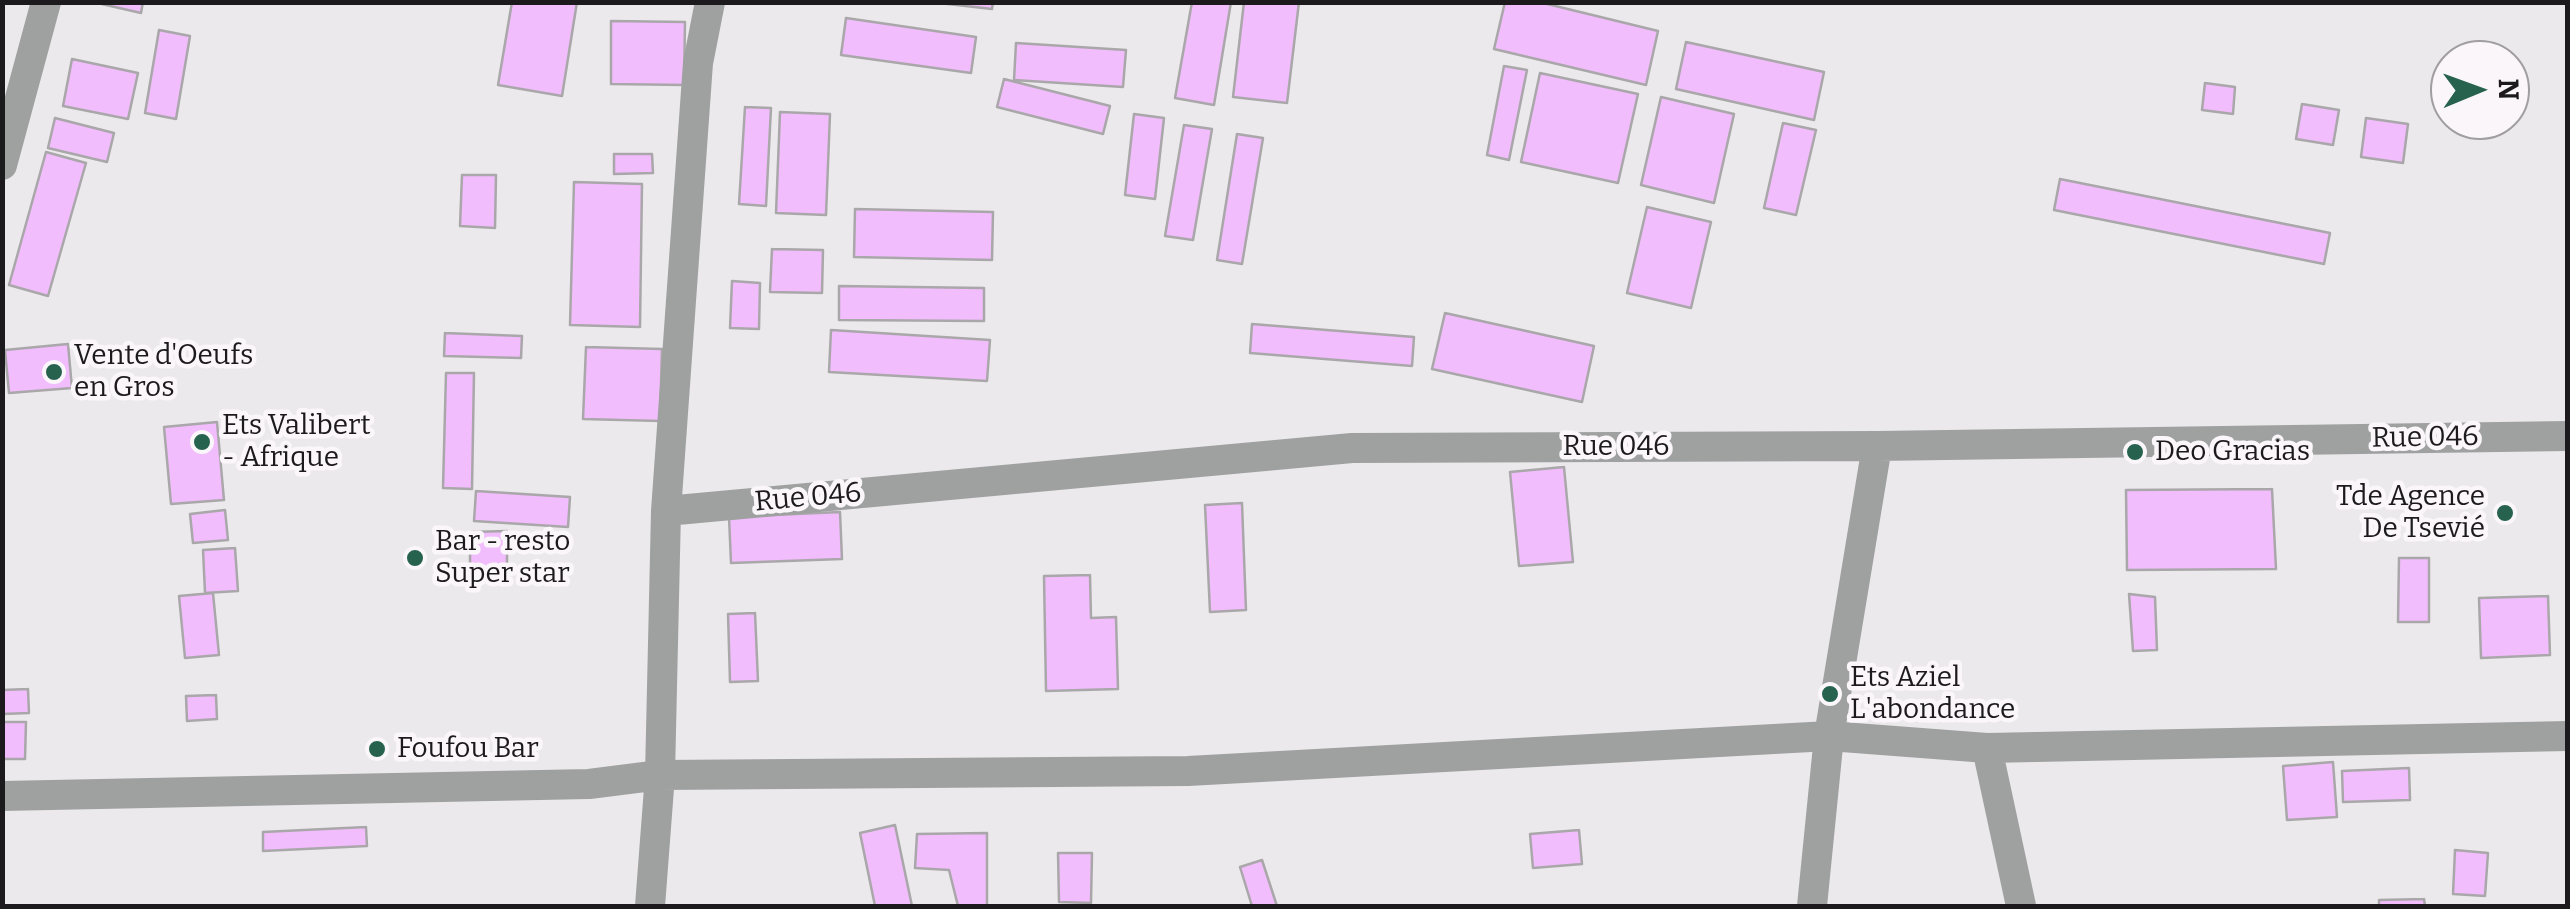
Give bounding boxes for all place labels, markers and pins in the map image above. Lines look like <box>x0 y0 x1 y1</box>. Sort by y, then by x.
place label: Vente d'Oeufs en Gros <box>74 339 253 405</box>
marker: Vente d'Oeufs en Gros <box>43 361 65 383</box>
place label: Ets Valibert - Afrique <box>222 409 371 475</box>
marker: Ets Valibert - Afrique <box>191 431 213 453</box>
place label: Deo Gracias <box>2155 435 2310 469</box>
marker: Deo Gracias <box>2124 441 2146 463</box>
place label: Tde Agence De Tsevié <box>2336 480 2485 546</box>
marker: Tde Agence De Tsevié <box>2494 502 2516 524</box>
place label: Bar - resto Super star <box>435 525 570 591</box>
marker: Bar - resto Super star <box>404 547 426 569</box>
place label: Ets Aziel L'abondance <box>1850 661 2015 727</box>
marker: Ets Aziel L'abondance <box>1819 683 1841 705</box>
place label: Foufou Bar <box>397 732 539 766</box>
marker: Foufou Bar <box>366 738 388 760</box>

